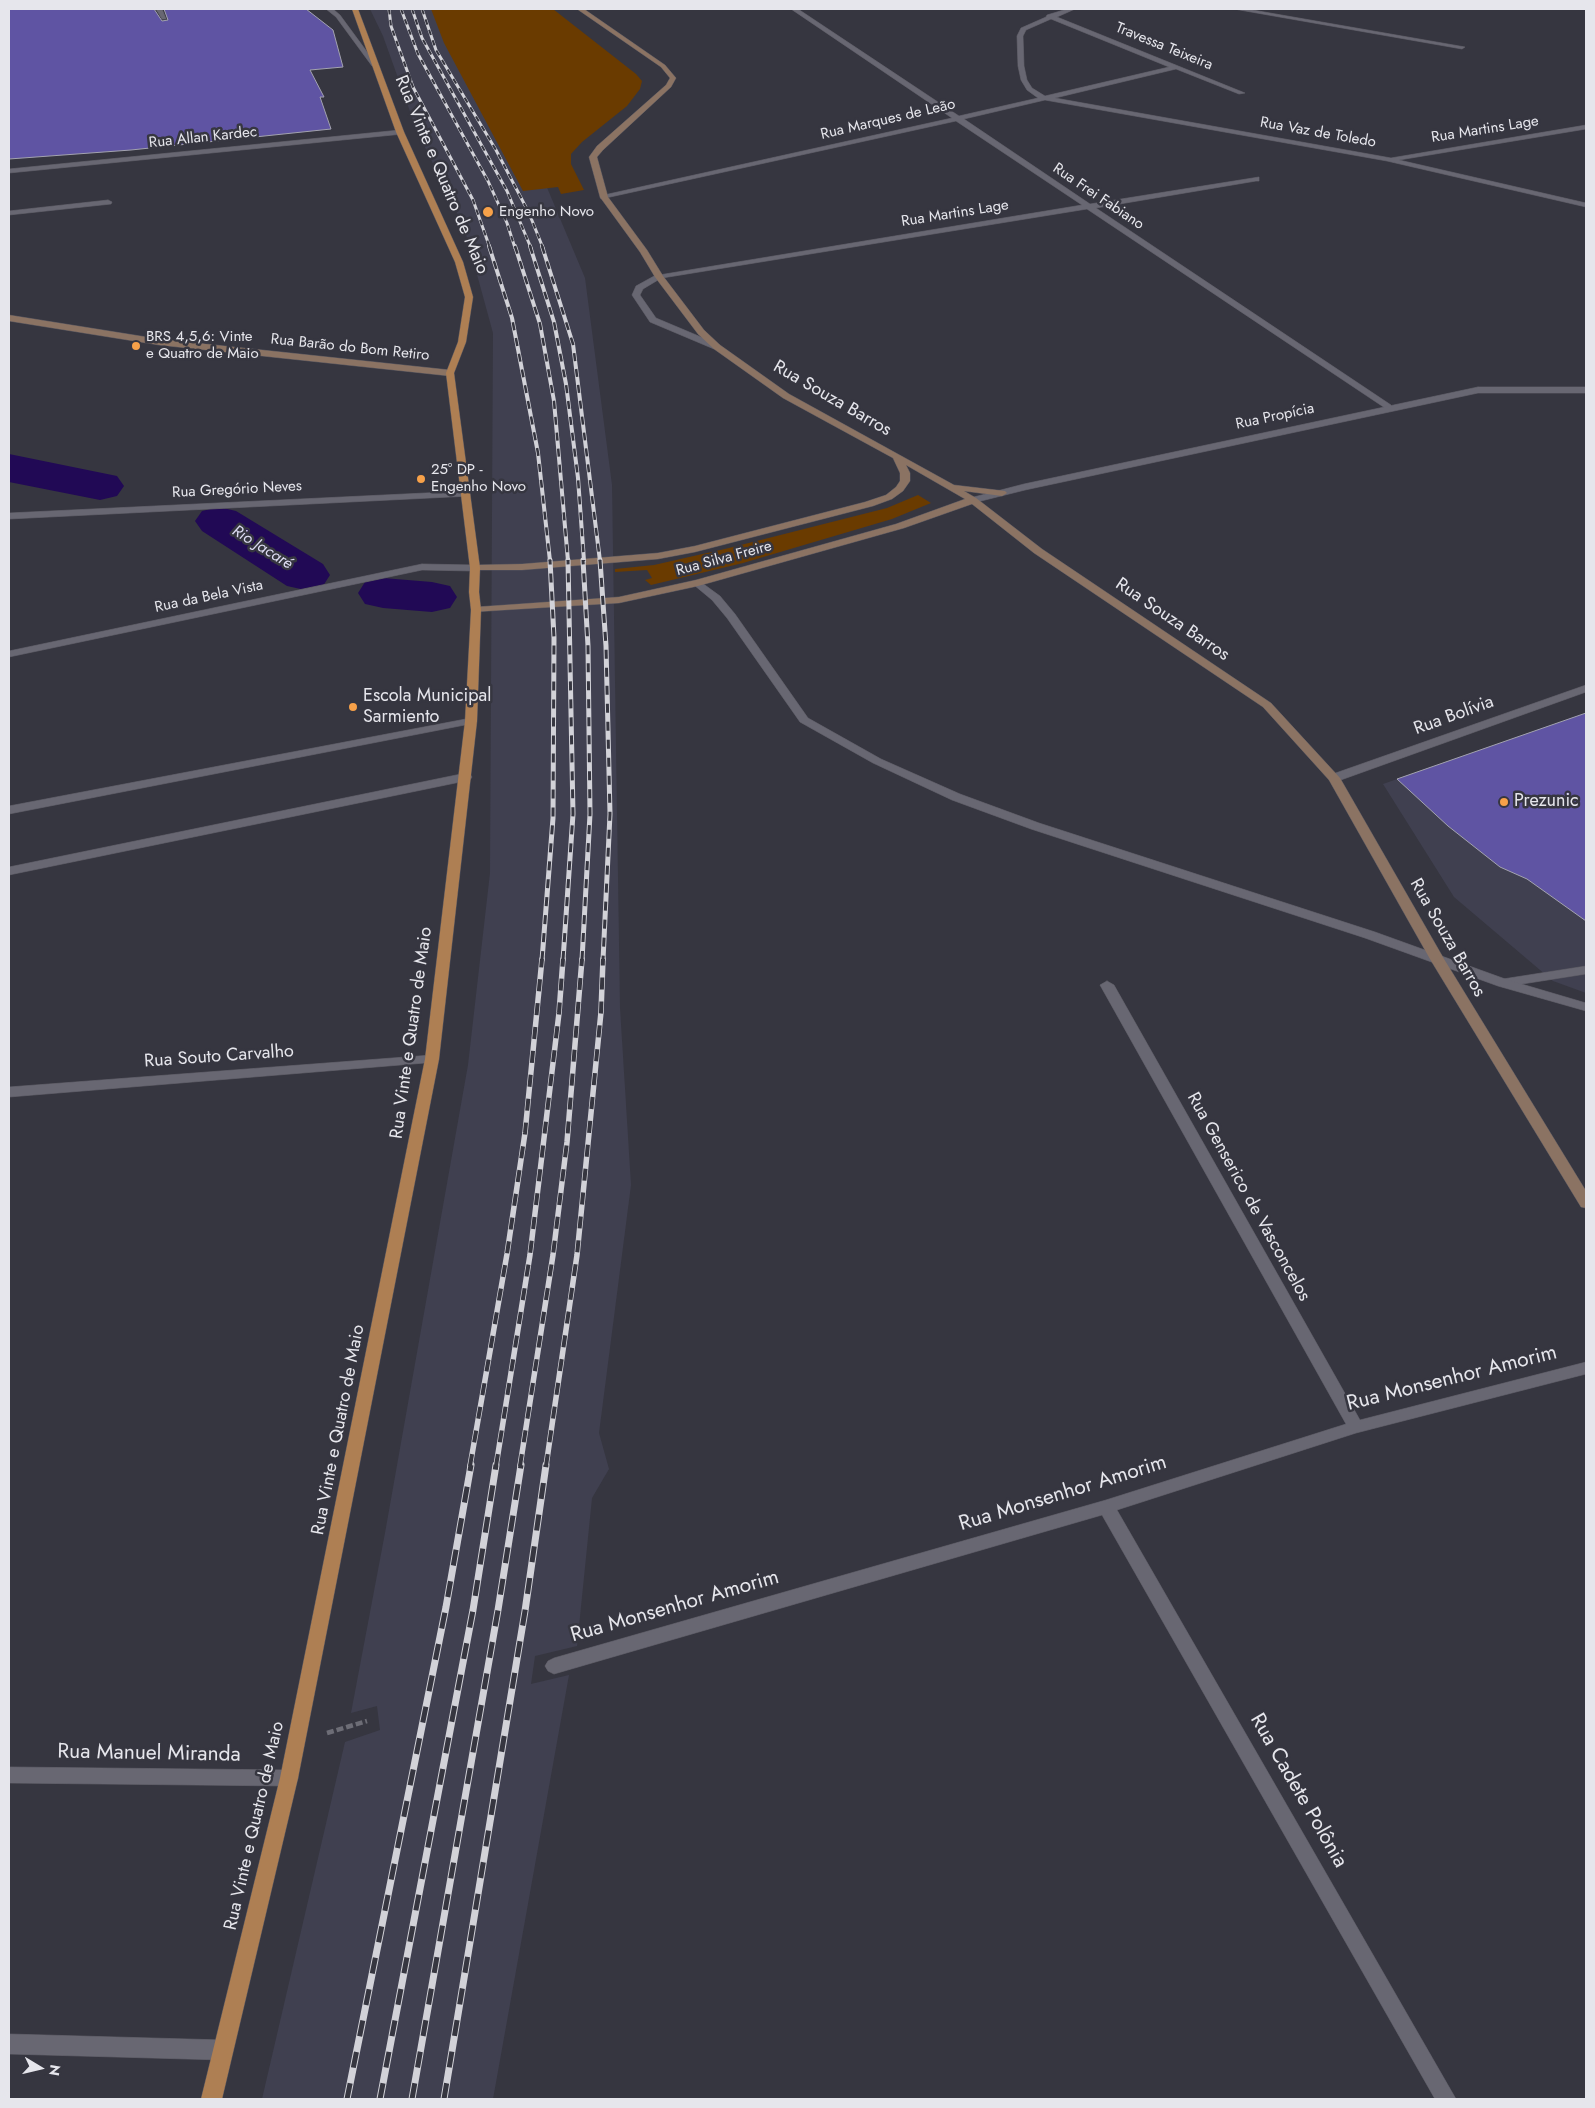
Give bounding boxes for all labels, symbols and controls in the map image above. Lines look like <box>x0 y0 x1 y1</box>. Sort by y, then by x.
street label: Travessa Teixeira <box>1113 19 1215 75</box>
street label: Rua Vinte e Quatro de Maio <box>389 72 493 278</box>
street label: Rua Marques de Leão <box>819 96 957 144</box>
street label: Rua Martins Lage <box>1430 113 1540 147</box>
street label: Rua Vaz de Toledo <box>1259 114 1377 152</box>
street label: Rua Allan Kardec <box>148 123 258 153</box>
street label: Rua Frei Fabiano <box>1049 160 1147 234</box>
street label: Rua Martins Lage <box>900 197 1010 231</box>
place label: Engenho Novo <box>499 203 594 221</box>
marker: Engenho Novo <box>481 205 495 219</box>
place label: BRS 4,5,6: Vinte e Quatro de Maio <box>146 328 259 363</box>
street label: Rua Barão do Bom Retiro <box>270 331 430 365</box>
marker: BRS 4,5,6: Vinte e Quatro de Maio <box>130 340 142 352</box>
street label: Rua Souza Barros <box>769 356 895 442</box>
street label: Rua Propícia <box>1234 400 1316 434</box>
place label: 25º DP - Engenho Novo <box>431 461 526 496</box>
marker: 25º DP - Engenho Novo <box>415 473 427 485</box>
street label: Rua Gregório Neves <box>172 478 302 502</box>
water label: Rio Jacaré <box>228 522 296 574</box>
street label: Rua Silva Freire <box>674 538 774 580</box>
street label: Rua Souza Barros <box>1111 574 1233 666</box>
street label: Rua da Bela Vista <box>153 577 265 617</box>
place label: Escola Municipal Sarmiento <box>363 686 491 729</box>
street label: Rua Bolívia <box>1411 692 1497 740</box>
marker: Escola Municipal Sarmiento <box>347 701 359 713</box>
place label: Prezunic <box>1514 791 1579 813</box>
marker: Prezunic <box>1498 796 1510 808</box>
street label: Rua Souza Barros <box>1404 875 1490 1001</box>
street label: Rua Vinte e Quatro de Maio <box>386 926 438 1140</box>
street label: Rua Souto Carvalho <box>143 1041 295 1073</box>
street label: Rua Genserico de Vasconcelos <box>1181 1089 1315 1305</box>
street label: Rua Vinte e Quatro de Maio <box>308 1323 370 1537</box>
street label: Rua Monsenhor Amorim <box>1344 1341 1560 1417</box>
street label: Rua Monsenhor Amorim <box>956 1450 1170 1538</box>
street label: Rua Monsenhor Amorim <box>568 1565 782 1649</box>
street label: Rua Cadete Polônia <box>1244 1709 1352 1873</box>
street label: Rua Vinte e Quatro de Maio <box>220 1719 290 1933</box>
street label: Rua Manuel Miranda <box>57 1740 241 1768</box>
north arrow <box>15 2043 65 2093</box>
text: N <box>44 2063 66 2077</box>

